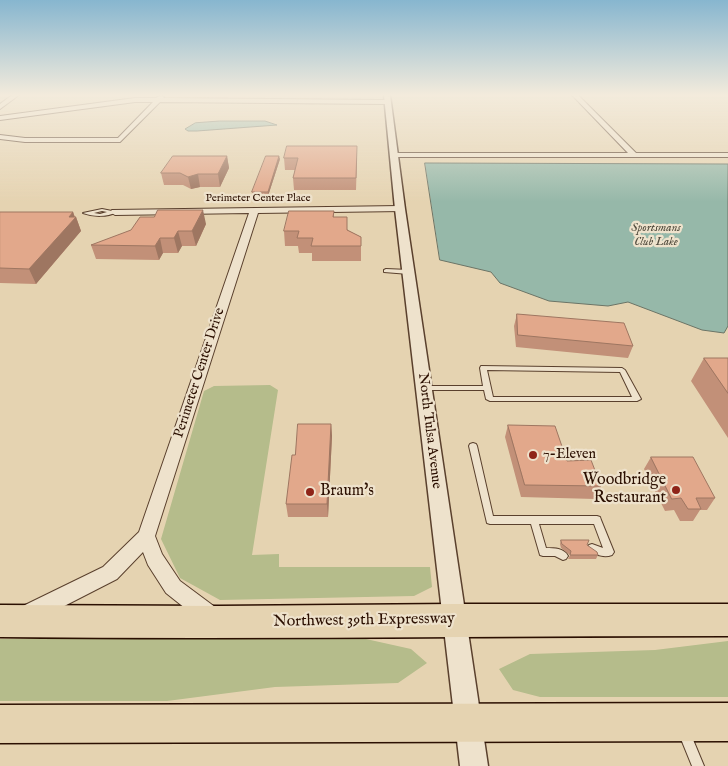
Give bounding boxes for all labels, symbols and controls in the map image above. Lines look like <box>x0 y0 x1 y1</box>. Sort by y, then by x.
street label: Perimeter Center Place <box>206 192 310 206</box>
water label: Sportsmans Club Lake <box>631 222 681 250</box>
street label: Perimeter Center Drive <box>171 306 229 440</box>
street label: North Tulsa Avenue <box>414 372 444 490</box>
place label: 7-Eleven <box>543 447 596 463</box>
marker: 7-Eleven <box>527 449 539 461</box>
place label: Woodbridge Restaurant <box>583 471 666 509</box>
place label: Braum's <box>320 482 374 502</box>
marker: Woodbridge Restaurant <box>670 484 682 496</box>
marker: Braum's <box>304 486 316 498</box>
street label: Northwest 39th Expressway <box>273 610 455 632</box>

